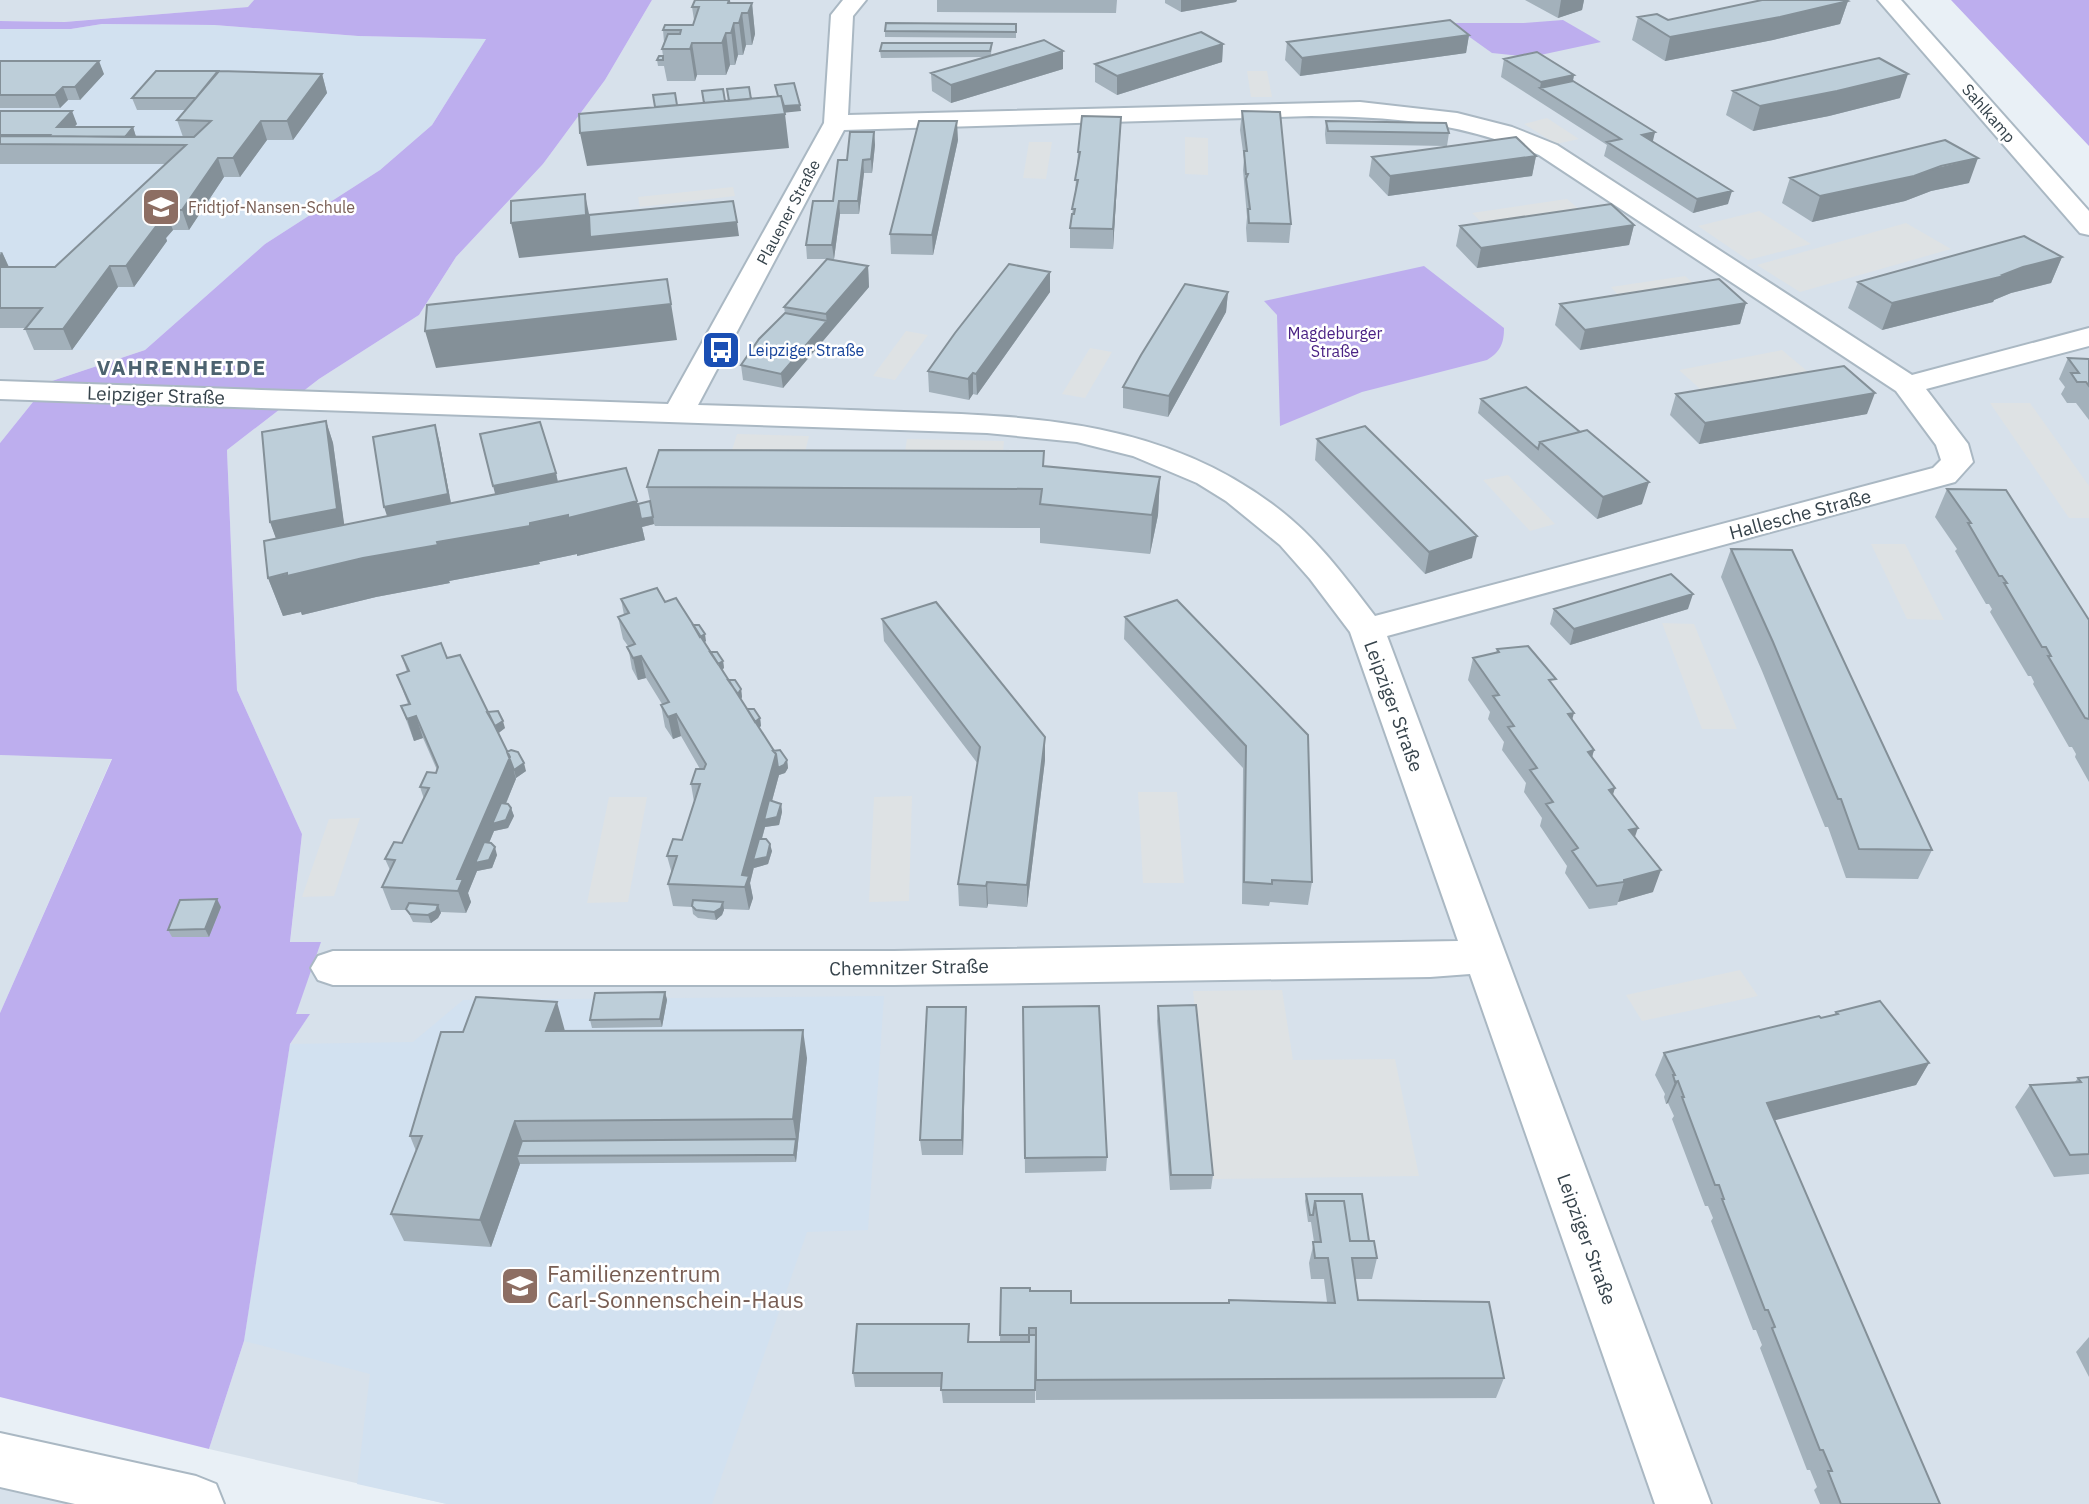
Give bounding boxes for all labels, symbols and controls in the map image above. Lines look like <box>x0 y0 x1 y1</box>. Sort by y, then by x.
street label: Sahlkamp <box>1958 79 2020 147</box>
street label: Plauener Straße <box>752 156 824 268</box>
school or university icon: Fridtjof-Nansen-Schule <box>140 186 182 228</box>
place label: Fridtjof-Nansen-Schule <box>188 197 355 217</box>
park label: Magdeburger Straße <box>1288 323 1383 361</box>
bus stop icon: Leipziger Straße <box>700 329 742 371</box>
place label: Leipziger Straße <box>748 340 865 360</box>
district label: VAHRENHEIDE <box>97 353 267 381</box>
street label: Leipziger Straße <box>87 381 225 409</box>
street label: Hallesche Straße <box>1726 483 1874 545</box>
street label: Leipziger Straße <box>1359 637 1429 775</box>
street label: Chemnitzer Straße <box>829 954 989 980</box>
street label: Leipziger Straße <box>1552 1170 1622 1308</box>
place label: Familienzentrum Carl-Sonnenschein-Haus <box>547 1258 804 1314</box>
school or university icon: Familienzentrum Carl-Sonnenschein-Haus <box>499 1265 541 1307</box>

